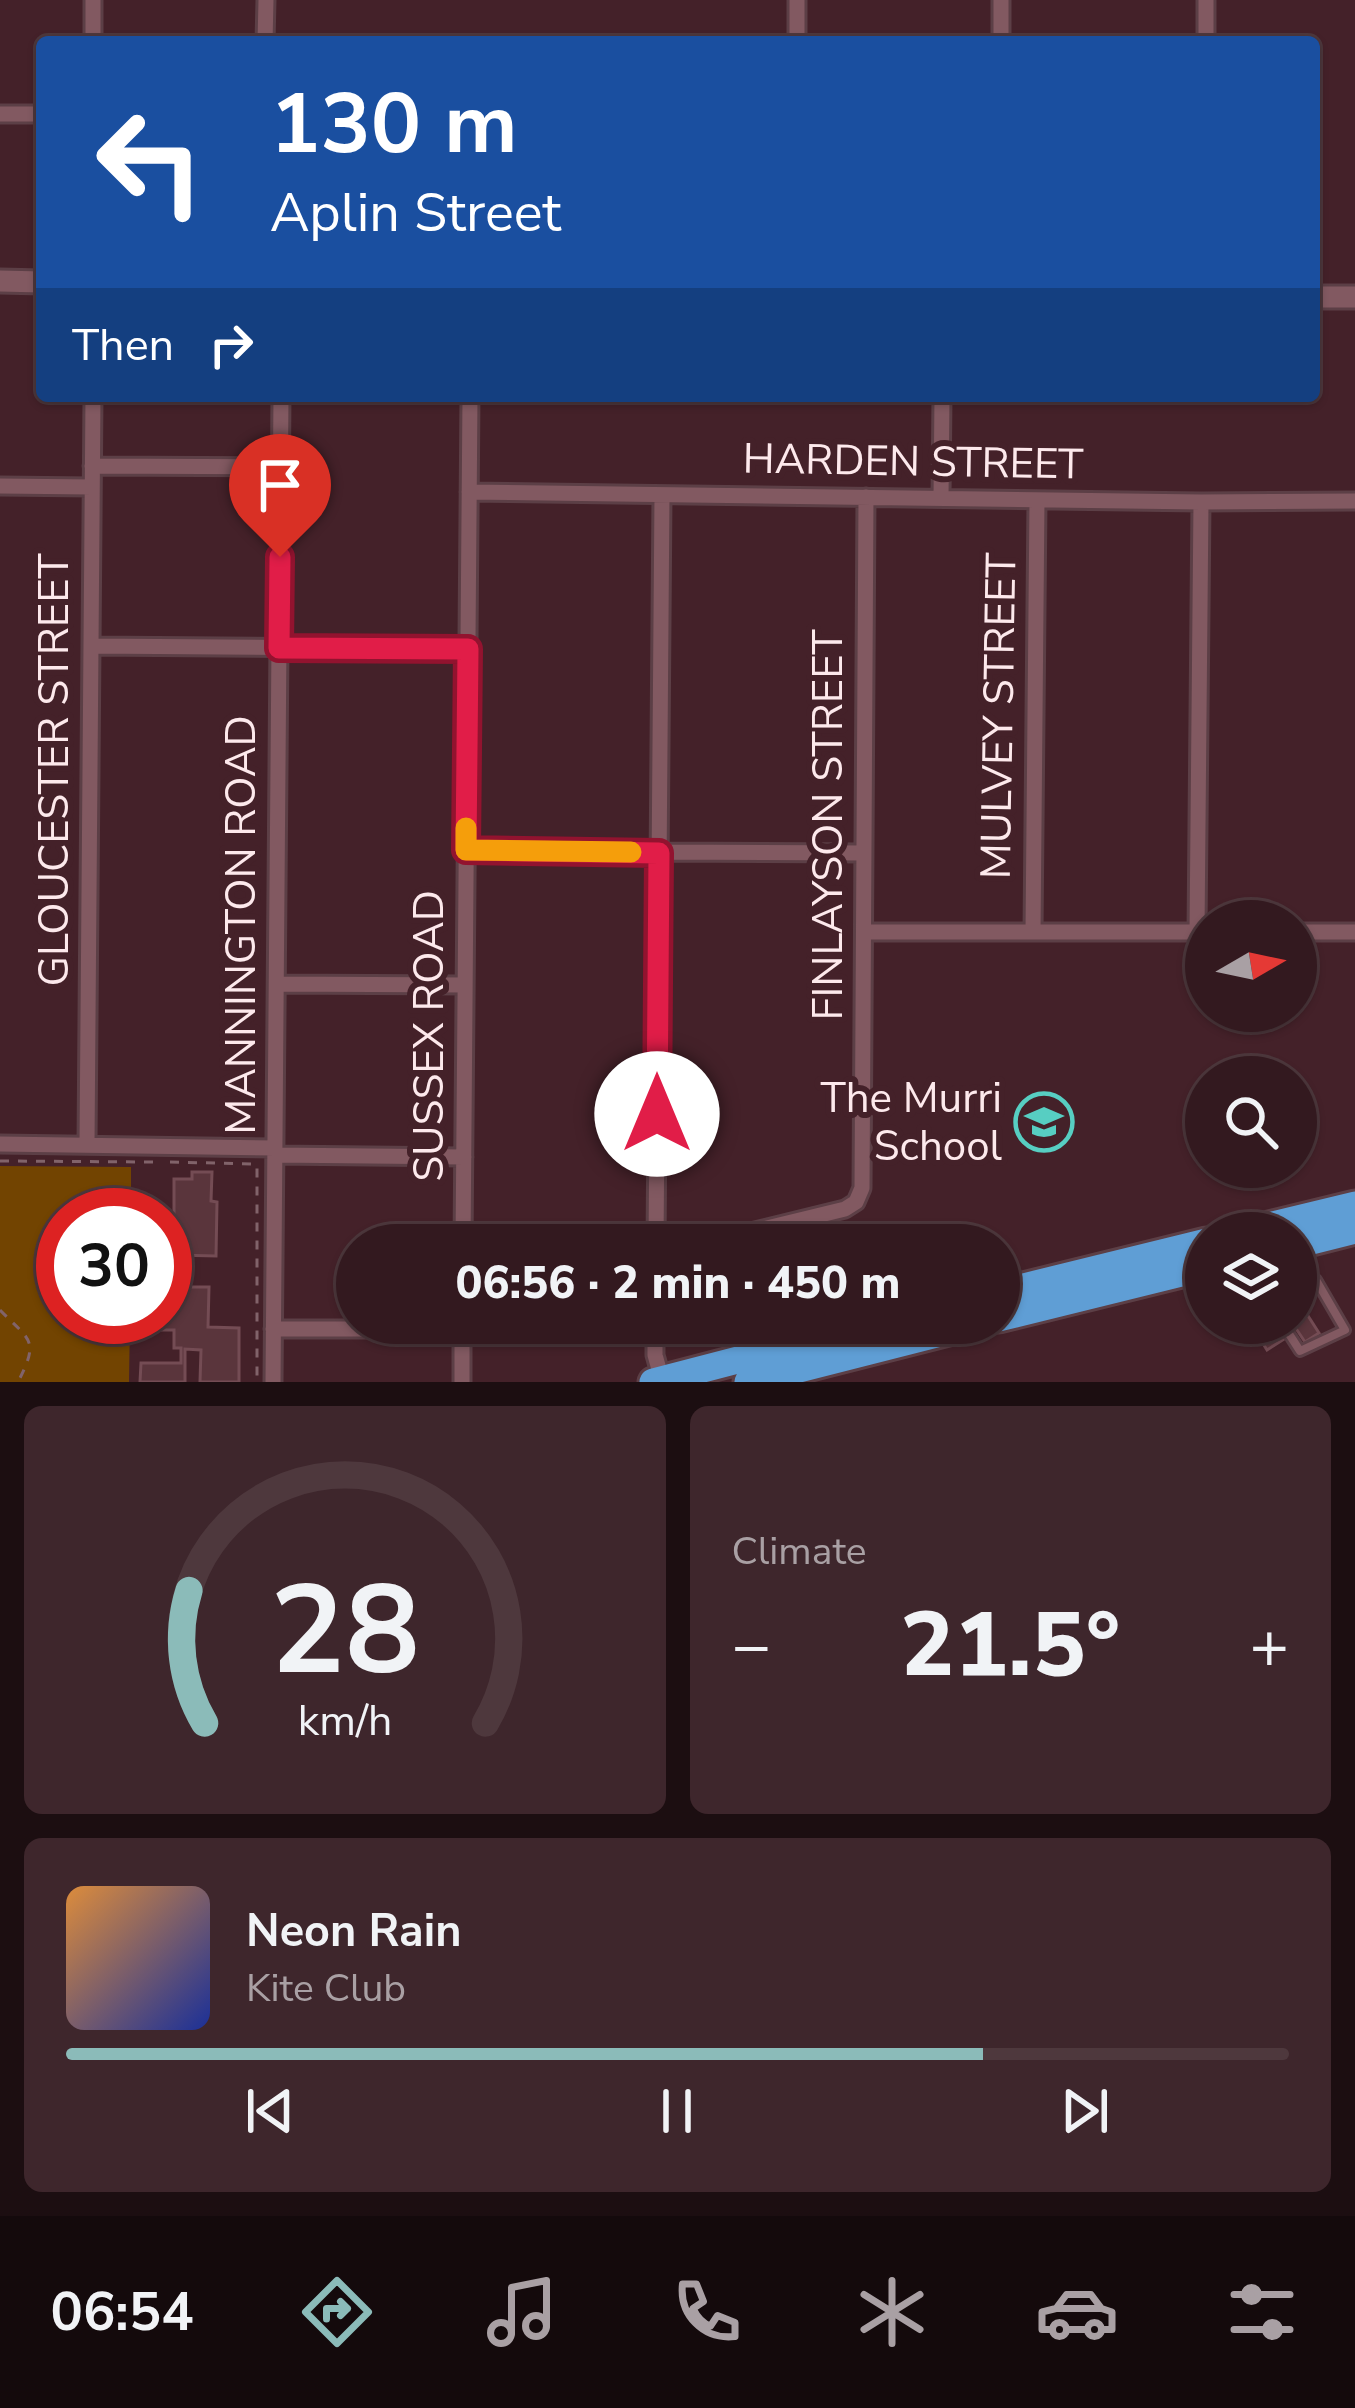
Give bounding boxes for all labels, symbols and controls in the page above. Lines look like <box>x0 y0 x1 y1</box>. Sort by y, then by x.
text: 130 m <box>270 67 518 182</box>
icon: left <box>72 84 228 240</box>
text: Aplin Street <box>270 176 561 250</box>
icon: right <box>198 312 264 378</box>
text: Then <box>72 315 174 376</box>
street label: HARDEN STREET <box>742 431 1084 493</box>
pin <box>229 434 331 557</box>
icon: arrive <box>247 452 313 518</box>
street label: MULVEY STREET <box>968 552 1030 880</box>
street label: GLOUCESTER STREET <box>26 553 83 987</box>
street label: FINLAYSON STREET <box>800 629 857 1020</box>
street label: MANNINGTON ROAD <box>213 715 270 1135</box>
street label: SUSSEX ROAD <box>401 890 458 1182</box>
north arrow <box>1185 900 1317 1032</box>
map controls <box>1185 900 1317 1344</box>
position arrow <box>594 1051 720 1177</box>
button: search <box>1185 1056 1317 1188</box>
place label: The Murri School <box>820 1070 1003 1175</box>
school or university icon: The Murri School <box>1013 1091 1075 1153</box>
speed limit sign: 30 <box>36 1188 192 1344</box>
button: layers <box>1185 1212 1317 1344</box>
text: 06:56 · 2 min · 450 m <box>455 1253 901 1314</box>
text: Climate <box>732 1525 867 1578</box>
text: 28 <box>270 1546 420 1716</box>
text: 21.5° <box>900 1584 1120 1707</box>
text: − <box>732 1601 771 1691</box>
text: + <box>1249 1601 1289 1691</box>
text: km/h <box>297 1692 392 1750</box>
text: Neon Rain <box>246 1901 462 1962</box>
text: Kite Club <box>246 1962 406 2015</box>
icon: previous <box>237 2078 303 2144</box>
icon: pause <box>644 2078 710 2144</box>
icon: next <box>1052 2078 1118 2144</box>
icon: directions <box>295 2270 379 2354</box>
icon: music <box>480 2270 564 2354</box>
icon: phone <box>665 2270 749 2354</box>
icon: climate <box>850 2270 934 2354</box>
icon: car <box>1035 2270 1119 2354</box>
icon: filters <box>1220 2270 1304 2354</box>
text: 06:54 <box>51 2275 194 2349</box>

